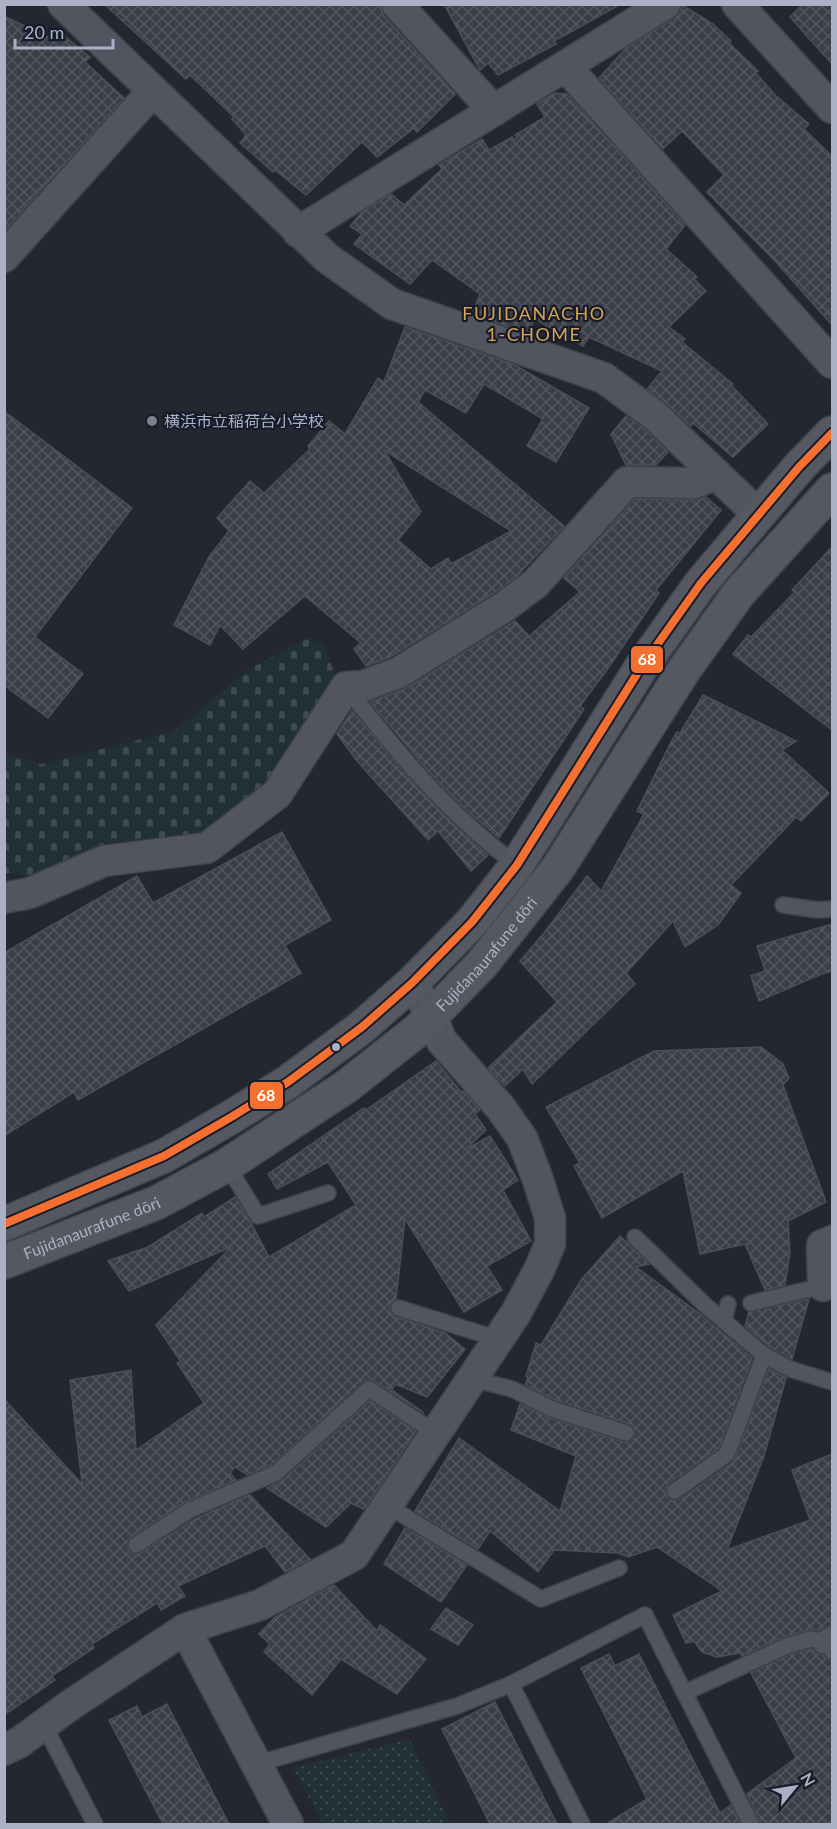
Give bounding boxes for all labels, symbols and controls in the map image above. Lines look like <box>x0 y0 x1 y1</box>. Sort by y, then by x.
scale bar <box>15 12 112 50</box>
text: 20 m <box>24 21 64 43</box>
district label: FUJIDANACHO 1-CHOME <box>462 302 606 345</box>
place label: 横浜市立稲荷台小学校 <box>164 411 324 430</box>
marker: 横浜市立稲荷台小学校 <box>145 414 159 428</box>
line badge: 68 <box>630 645 664 674</box>
text: 68 <box>638 649 656 668</box>
street label: Fujidanaurafune dōri <box>432 893 541 1015</box>
unlabelled marker <box>330 1041 342 1053</box>
line badge: 68 <box>249 1081 284 1110</box>
text: 68 <box>257 1085 275 1104</box>
street label: Fujidanaurafune dōri <box>20 1193 163 1263</box>
north arrow <box>765 1757 825 1817</box>
text: N <box>797 1769 820 1789</box>

